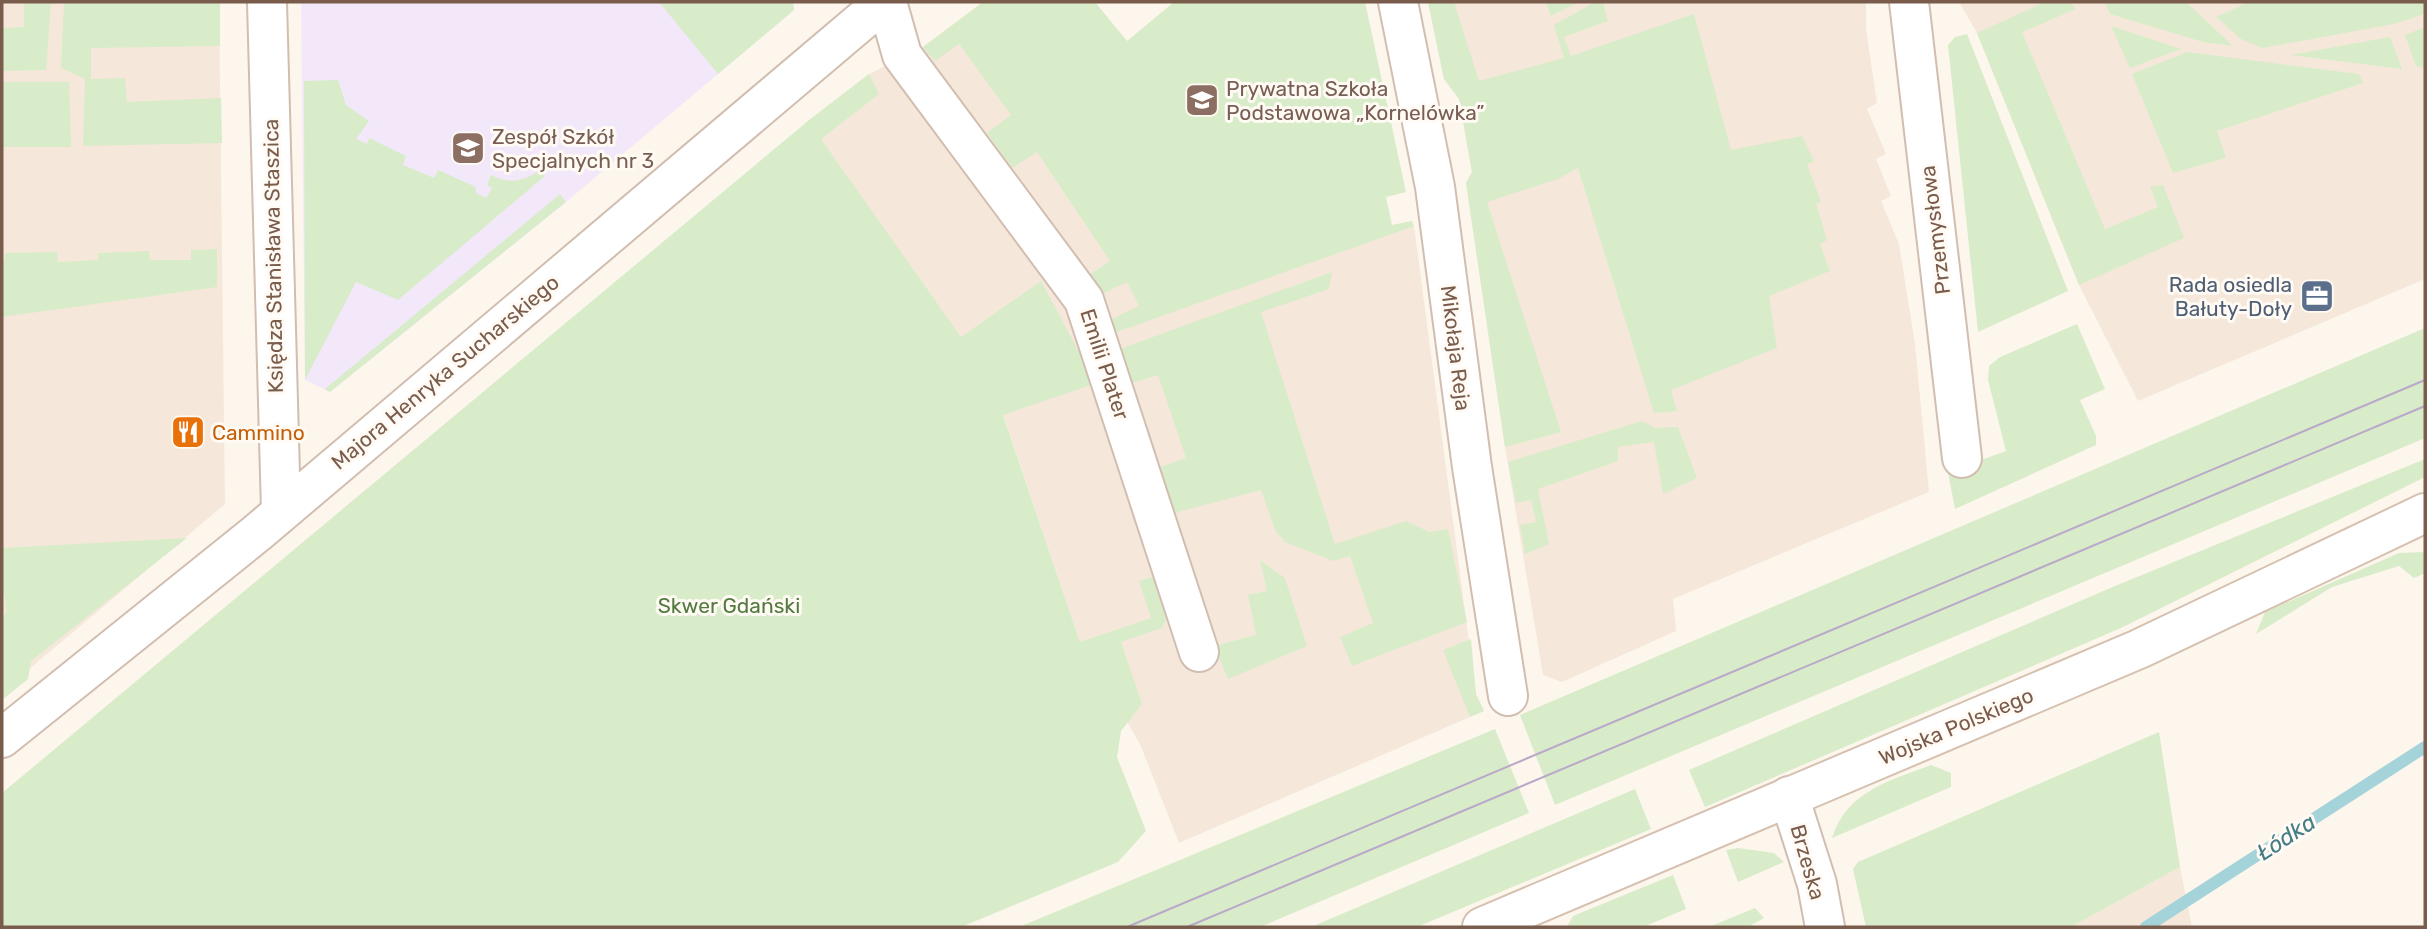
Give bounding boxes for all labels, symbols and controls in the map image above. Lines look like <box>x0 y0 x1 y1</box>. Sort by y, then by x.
place label: Prywatna Szkoła Podstawowa „Kornelówka” <box>1226 76 1484 125</box>
school or university icon: Prywatna Szkoła Podstawowa „Kornelówka” <box>1183 81 1221 119</box>
street label: Księdza Stanisława Staszica <box>258 119 288 393</box>
place label: Zespół Szkół Specjalnych nr 3 <box>492 124 654 173</box>
school or university icon: Zespół Szkół Specjalnych nr 3 <box>449 129 487 167</box>
street label: Przemysłowa <box>1915 164 1955 296</box>
street label: Majora Henryka Sucharskiego <box>326 269 564 475</box>
place label: Rada osiedla Bałuty-Doły <box>2169 272 2292 321</box>
office icon: Rada osiedla Bałuty-Doły <box>2298 277 2336 315</box>
street label: Mikołaja Reja <box>1436 284 1476 412</box>
street label: Emilii Plater <box>1075 305 1135 423</box>
restaurant icon: Cammino <box>169 413 207 451</box>
place label: Cammino <box>212 420 305 445</box>
park label: Skwer Gdański <box>658 593 800 618</box>
street label: Wojska Polskiego <box>1875 682 2037 770</box>
water label: Łódka <box>2251 808 2321 866</box>
street label: Brzeska <box>1785 821 1831 903</box>

